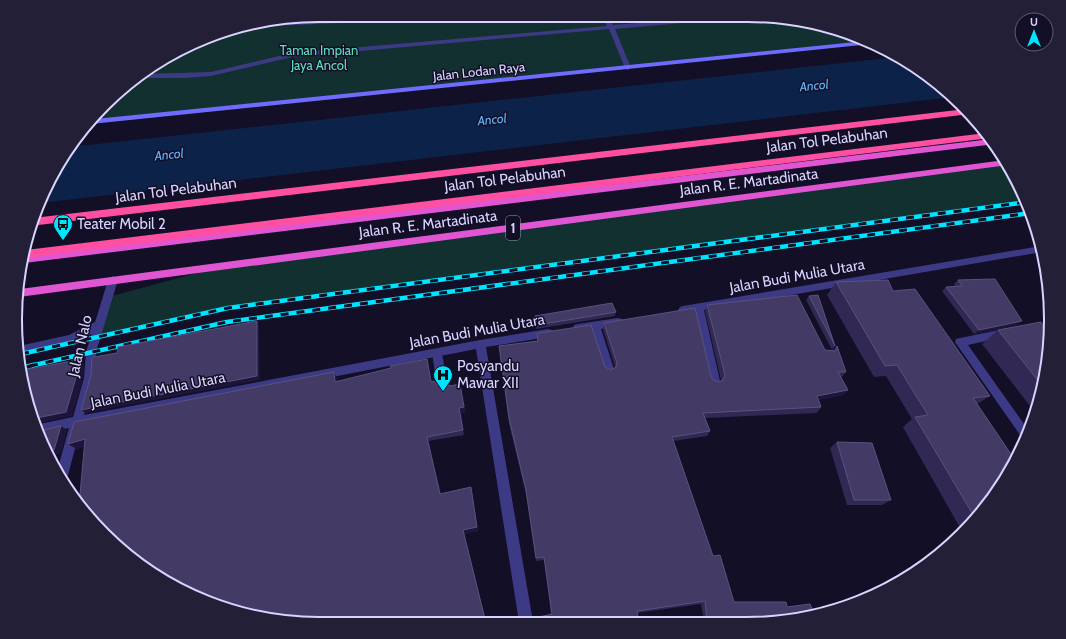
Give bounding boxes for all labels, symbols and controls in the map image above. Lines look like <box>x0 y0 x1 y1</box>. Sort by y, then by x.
north arrow <box>1014 12 1054 52</box>
text: U <box>1030 15 1038 29</box>
park label: Taman Impian Jaya Ancol <box>280 42 358 73</box>
street label: Jalan Lodan Raya <box>431 58 527 84</box>
water label: Ancol <box>798 76 829 95</box>
water label: Ancol <box>476 110 507 129</box>
street label: Jalan Tol Pelabuhan <box>764 124 889 156</box>
water label: Ancol <box>153 145 184 164</box>
street label: Jalan Tol Pelabuhan <box>442 163 567 195</box>
street label: Jalan R. E. Martadinata <box>678 164 820 200</box>
street label: Jalan Tol Pelabuhan <box>113 174 238 206</box>
street label: Jalan R. E. Martadinata <box>357 206 499 242</box>
bus stop icon: Teater Mobil 2 <box>52 213 74 241</box>
place label: Teater Mobil 2 <box>77 215 166 233</box>
road number: 1 <box>506 216 520 240</box>
street label: Jalan Budi Mulia Utara <box>727 255 867 297</box>
street label: Jalan Budi Mulia Utara <box>407 310 547 352</box>
street label: Jalan Nalo <box>64 313 96 380</box>
place label: Posyandu Mawar XII <box>457 357 519 392</box>
hospital icon: Posyandu Mawar XII <box>432 364 454 392</box>
street label: Jalan Budi Mulia Utara <box>88 368 228 412</box>

